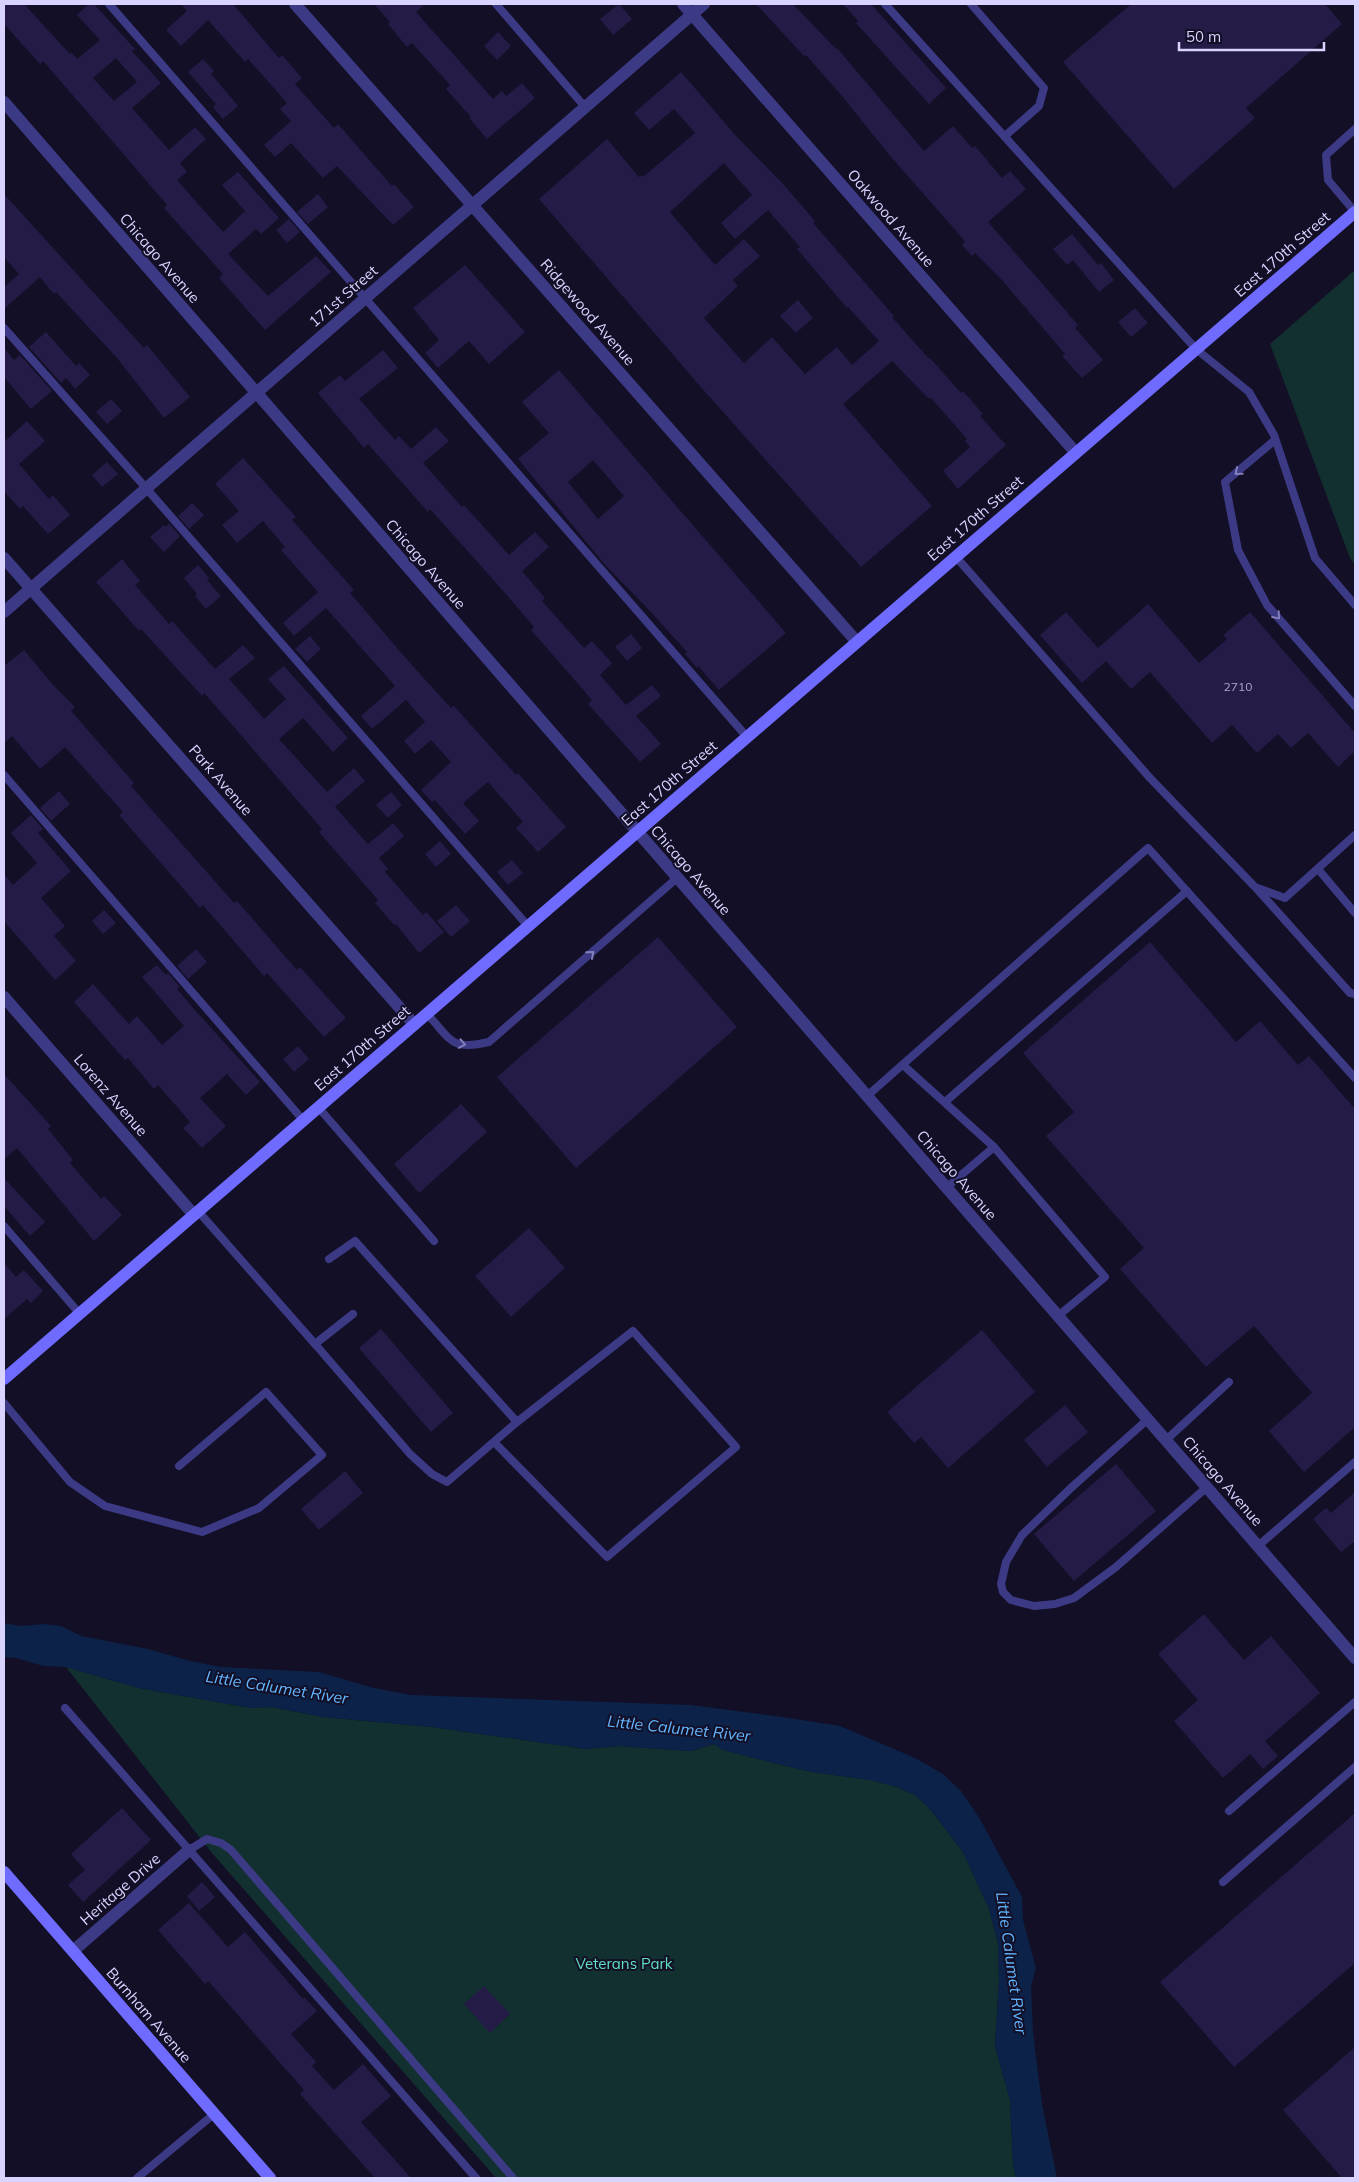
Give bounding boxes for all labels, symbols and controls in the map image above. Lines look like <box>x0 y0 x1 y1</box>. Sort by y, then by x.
scale bar <box>1179 20 1324 52</box>
text: 50 m <box>1186 27 1221 46</box>
street label: Oakwood Avenue <box>843 165 939 271</box>
street label: East 170th Street <box>1230 207 1334 301</box>
street label: Chicago Avenue <box>116 209 204 307</box>
street label: Ridgewood Avenue <box>536 255 640 369</box>
street label: 171st Street <box>305 261 381 331</box>
one-way arrow <box>1235 466 1244 474</box>
street label: East 170th Street <box>923 471 1027 565</box>
street label: Chicago Avenue <box>382 515 470 613</box>
one-way arrow <box>1271 611 1280 620</box>
house number: 2710 <box>1224 679 1252 694</box>
street label: East 170th Street <box>617 736 721 830</box>
street label: Park Avenue <box>185 741 257 819</box>
street label: Chicago Avenue <box>647 821 735 919</box>
one-way arrow <box>585 950 594 959</box>
street label: East 170th Street <box>310 1001 414 1095</box>
one-way arrow <box>458 1039 467 1049</box>
street label: Lorenz Avenue <box>70 1050 152 1140</box>
street label: Chicago Avenue <box>913 1126 1001 1224</box>
street label: Chicago Avenue <box>1179 1432 1267 1530</box>
water label: Little Calumet River <box>204 1666 351 1708</box>
water label: Little Calumet River <box>606 1711 753 1746</box>
street label: Heritage Drive <box>76 1849 164 1929</box>
water label: Little Calumet River <box>992 1890 1032 2037</box>
park label: Veterans Park <box>575 1954 673 1973</box>
street label: Burnham Avenue <box>102 1963 196 2067</box>

